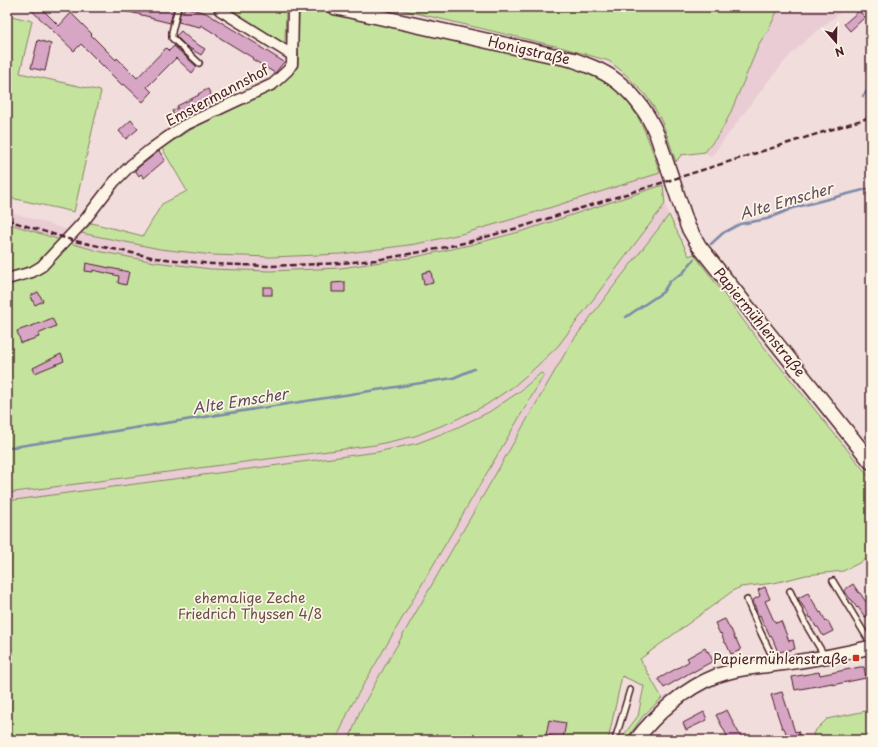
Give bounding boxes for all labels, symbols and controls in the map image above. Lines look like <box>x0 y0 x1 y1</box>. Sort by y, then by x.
north arrow <box>816 22 856 62</box>
street label: Honigstraße <box>486 30 572 70</box>
text: N <box>832 42 847 61</box>
street label: Emstermannshof <box>162 58 274 131</box>
water label: Alte Emscher <box>737 175 837 224</box>
street label: Papiermühlenstraße <box>709 263 811 381</box>
water label: Alte Emscher <box>191 381 291 419</box>
park label: ehemalige Zeche Friedrich Thyssen 4/8 <box>178 587 322 624</box>
place label: Papiermühlenstraße <box>713 648 848 669</box>
marker: Papiermühlenstraße <box>851 653 861 663</box>

